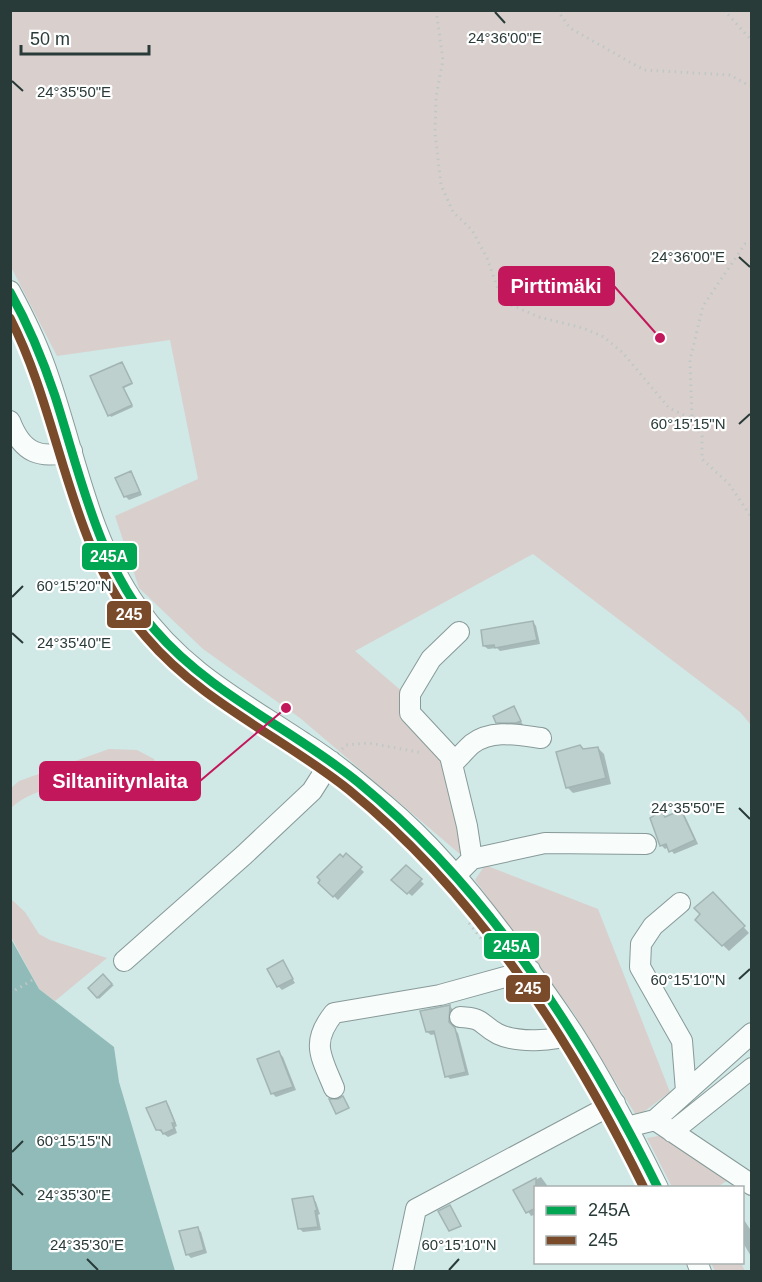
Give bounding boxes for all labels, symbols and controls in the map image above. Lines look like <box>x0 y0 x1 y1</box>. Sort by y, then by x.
scale bar <box>21 18 148 56</box>
text: 50 m <box>30 29 70 49</box>
text: 24°36'00"E <box>468 29 542 46</box>
text: 24°35'50"E <box>37 83 111 100</box>
text: 24°36'00"E <box>651 248 725 265</box>
callout: Pirttimäki <box>499 267 614 305</box>
text: Pirttimäki <box>510 275 602 297</box>
text: 60°15'15"N <box>650 415 726 432</box>
line badge: 245A <box>81 542 138 571</box>
text: 245A <box>90 548 129 565</box>
text: 60°15'20"N <box>36 577 112 594</box>
line badge: 245 <box>106 600 152 629</box>
text: 245 <box>116 606 142 623</box>
text: 24°35'40"E <box>37 634 111 651</box>
callout: Siltaniitynlaita <box>40 762 200 800</box>
text: Siltaniitynlaita <box>52 770 189 792</box>
text: 24°35'50"E <box>651 799 725 816</box>
line badge: 245A <box>483 932 540 960</box>
text: 245A <box>493 938 532 955</box>
text: 60°15'10"N <box>650 971 726 988</box>
line badge: 245 <box>505 974 551 1003</box>
text: 245 <box>515 980 541 997</box>
text: 60°15'15"N <box>36 1132 112 1149</box>
text: 24°35'30"E <box>37 1186 111 1203</box>
legend <box>534 1186 744 1264</box>
text: 245A <box>588 1200 630 1220</box>
text: 245 <box>588 1230 618 1250</box>
text: 24°35'30"E <box>50 1236 124 1253</box>
text: 60°15'10"N <box>421 1236 497 1253</box>

